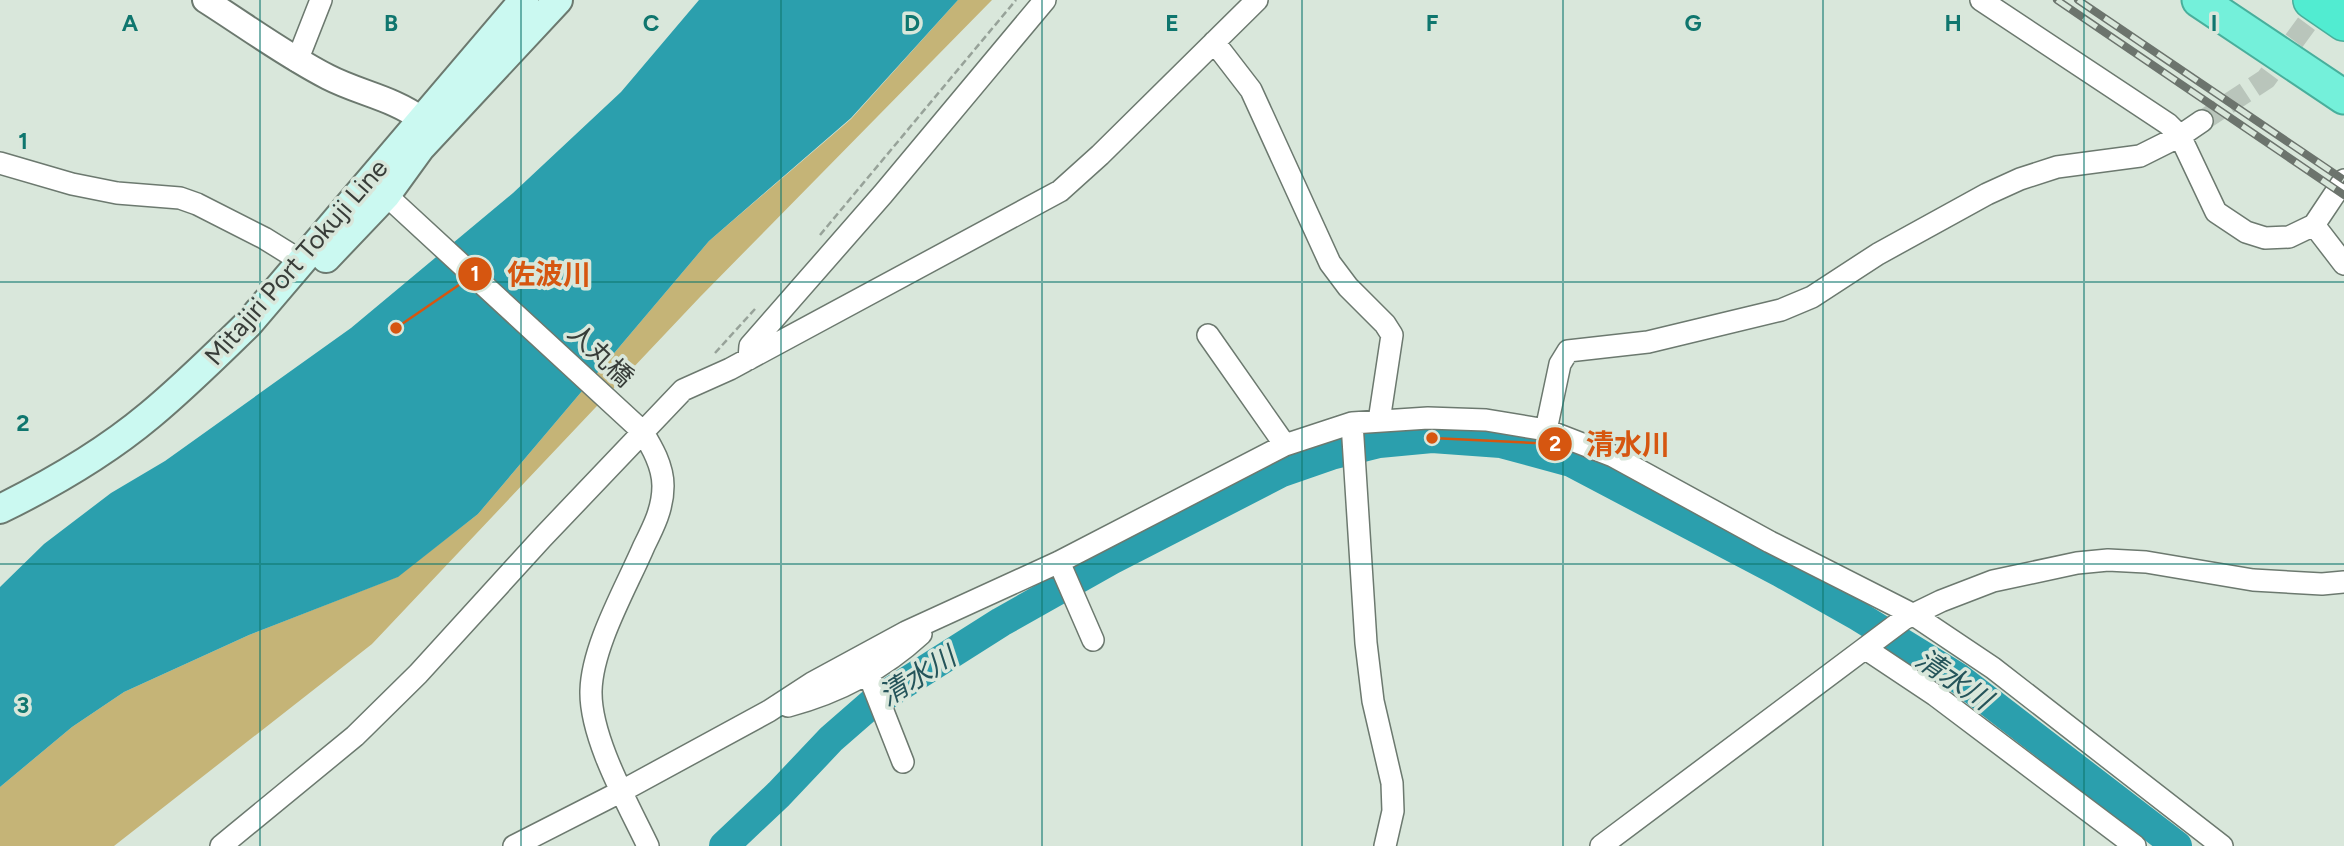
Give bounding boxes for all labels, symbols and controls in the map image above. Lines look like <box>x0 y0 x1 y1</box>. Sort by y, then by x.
text: A <box>122 9 139 37</box>
text: B <box>384 9 398 37</box>
text: C <box>643 9 660 37</box>
text: D <box>904 9 920 37</box>
text: E <box>1165 9 1179 37</box>
text: F <box>1426 9 1439 37</box>
text: G <box>1684 9 1702 37</box>
text: H <box>1944 9 1962 37</box>
text: I <box>2211 9 2217 37</box>
text: 1 <box>18 127 28 155</box>
street label: Mitajiri Port Tokuji Line <box>198 152 394 372</box>
callout: 佐波川 <box>458 249 605 298</box>
text: 佐波川 <box>507 257 591 291</box>
text: 1 <box>471 261 479 286</box>
street label: 人丸橋 <box>562 317 640 393</box>
text: 2 <box>16 409 30 437</box>
callout: 清水川 <box>1537 420 1684 469</box>
text: 清水川 <box>1586 427 1670 461</box>
text: 2 <box>1549 431 1561 456</box>
water label: 清水川 <box>872 638 964 713</box>
water label: 清水川 <box>1910 641 2001 718</box>
text: 3 <box>17 691 29 719</box>

